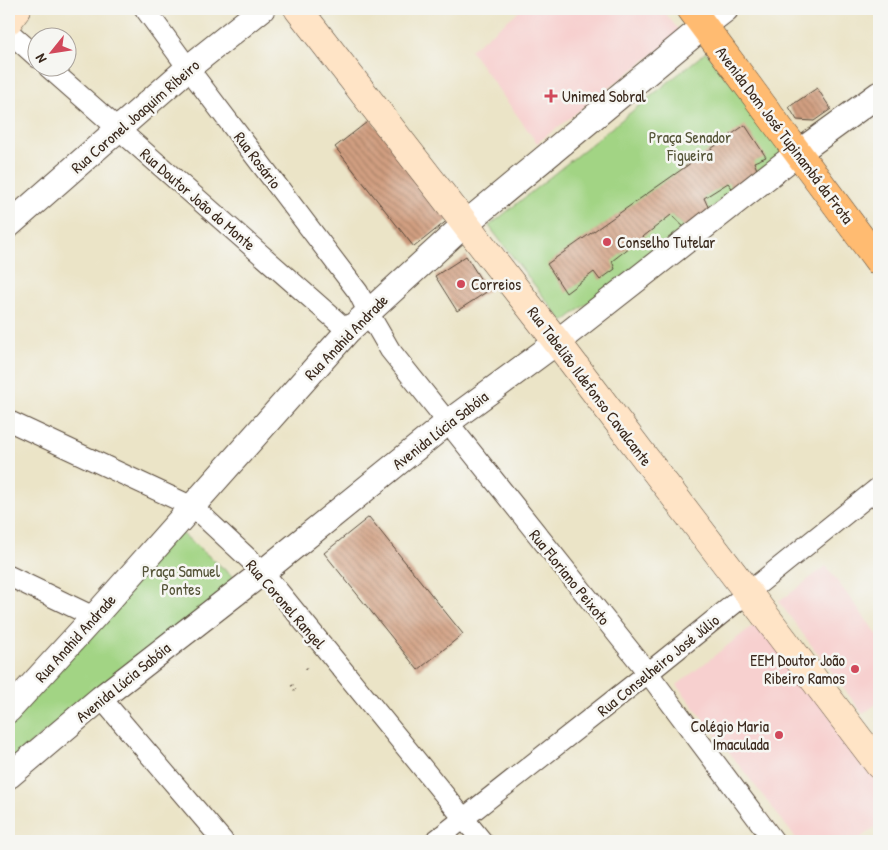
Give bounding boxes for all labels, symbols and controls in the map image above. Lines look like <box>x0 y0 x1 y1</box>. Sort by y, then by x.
north arrow <box>28 28 78 78</box>
street label: Avenida Dom José Tupinambá da Frota <box>711 42 859 228</box>
text: N <box>30 50 50 67</box>
street label: Rua Coronel Joaquim Ribeiro <box>66 54 204 178</box>
place label: Unimed Sobral <box>562 85 647 107</box>
marker: Unimed Sobral <box>544 89 558 103</box>
park label: Praça Senador Figueira <box>649 126 731 166</box>
street label: Rua Rosário <box>229 127 287 193</box>
street label: Rua Doutor João do Monte <box>136 143 261 256</box>
place label: Conselho Tutelar <box>617 231 716 253</box>
marker: Conselho Tutelar <box>601 236 613 248</box>
place label: Correios <box>471 273 521 295</box>
marker: Correios <box>455 278 467 290</box>
street label: Rua Anahid Andrade <box>299 289 393 385</box>
street label: Rua Tabelião Ildefonso Cavalcante <box>523 302 658 471</box>
street label: Avenida Lúcia Sabóia <box>387 386 493 474</box>
street label: Rua Floriano Peixoto <box>525 525 616 630</box>
street label: Rua Coronel Rangel <box>241 555 331 654</box>
park label: Praça Samuel Pontes <box>142 560 221 600</box>
street label: Rua Anahid Andrade <box>30 589 121 687</box>
street label: Rua Conselheiro José Júlio <box>592 609 724 721</box>
street label: Avenida Lúcia Sabóia <box>71 637 175 727</box>
place label: EEM Doutor João Ribeiro Ramos <box>750 649 846 689</box>
marker: EEM Doutor João Ribeiro Ramos <box>849 663 861 675</box>
place label: Colégio Maria Imaculada <box>691 715 769 755</box>
marker: Colégio Maria Imaculada <box>773 729 785 741</box>

